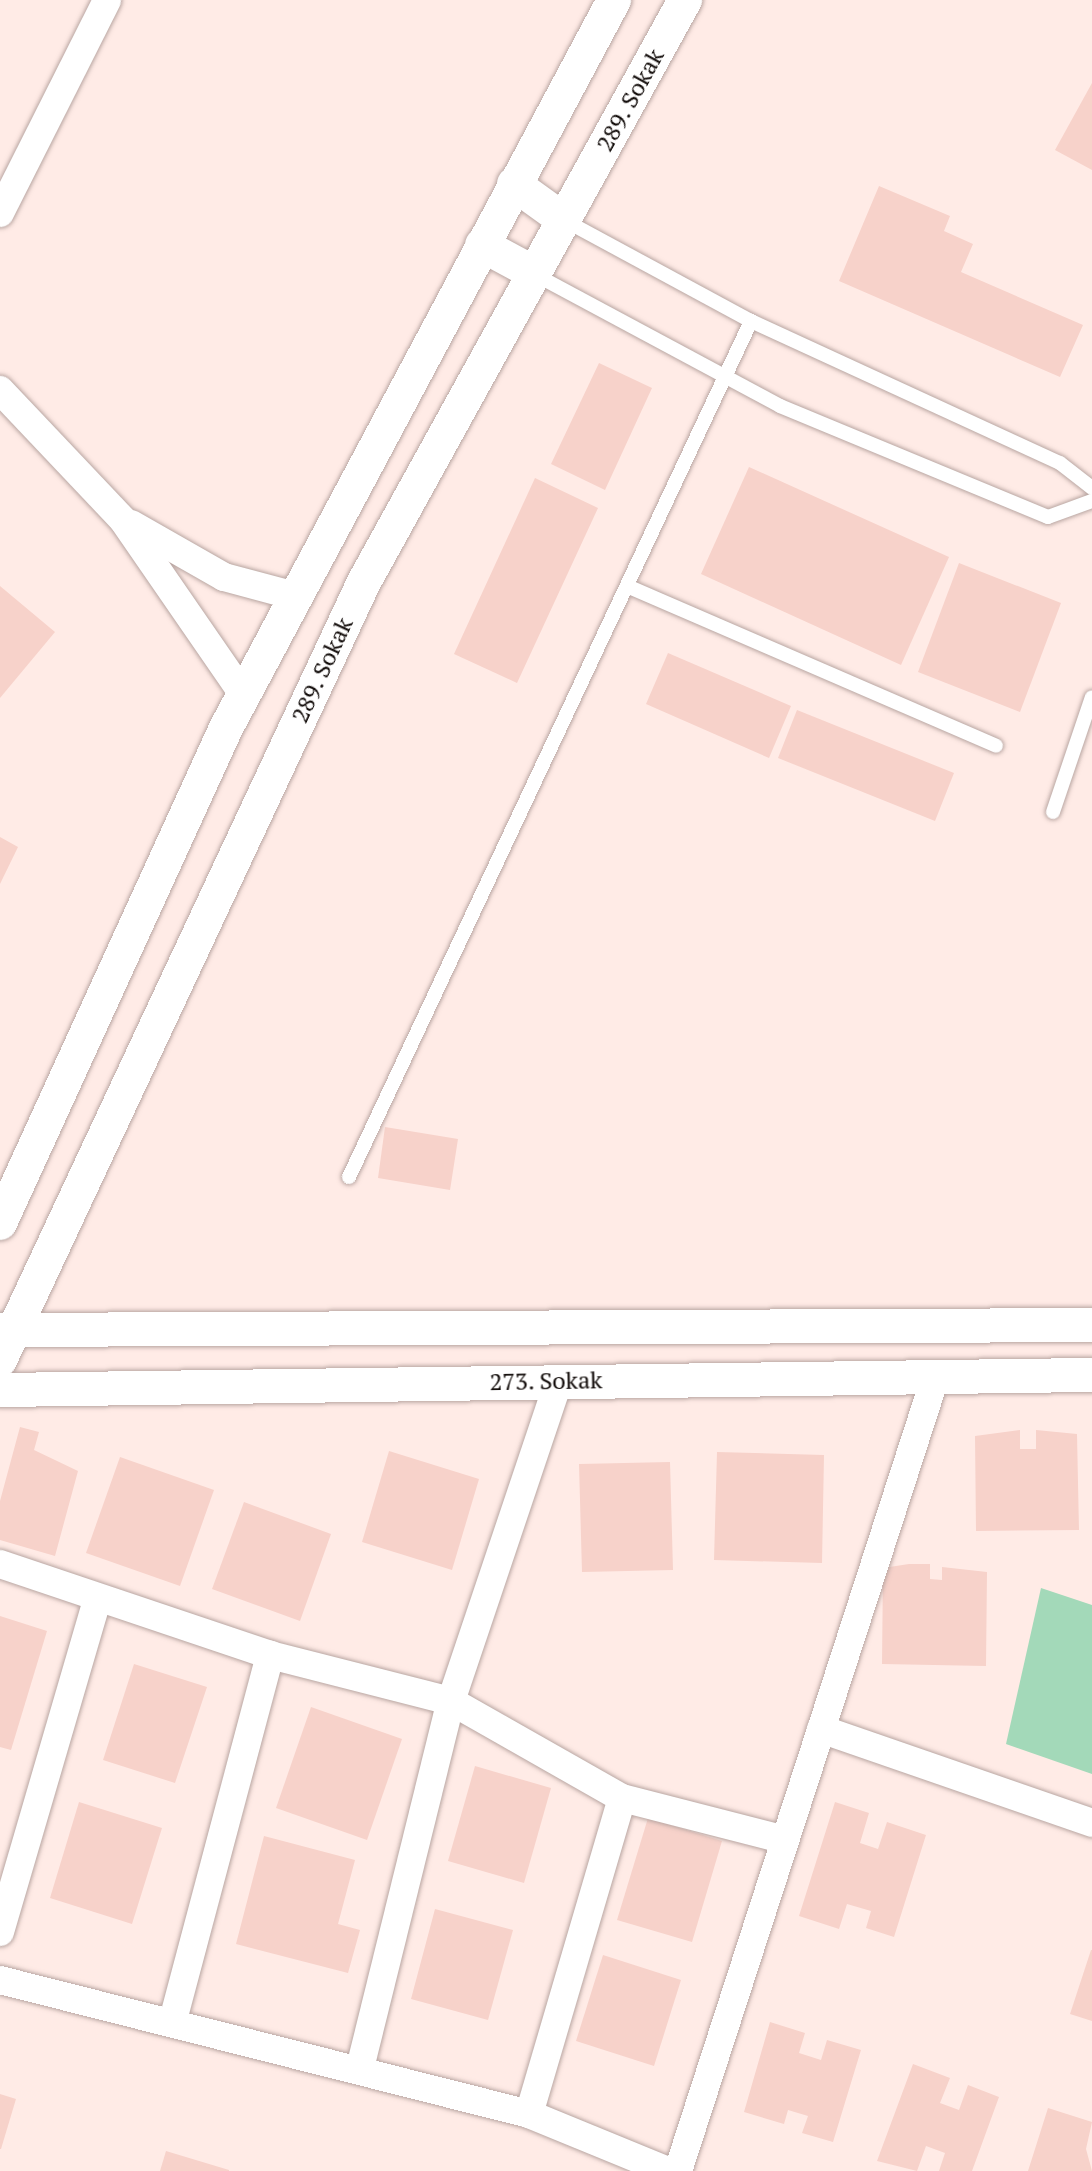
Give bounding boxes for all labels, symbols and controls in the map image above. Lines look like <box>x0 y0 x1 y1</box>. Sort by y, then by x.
street label: 289. Sokak <box>590 43 670 157</box>
street label: 289. Sokak <box>285 612 359 728</box>
street label: 273. Sokak <box>489 1366 603 1396</box>

